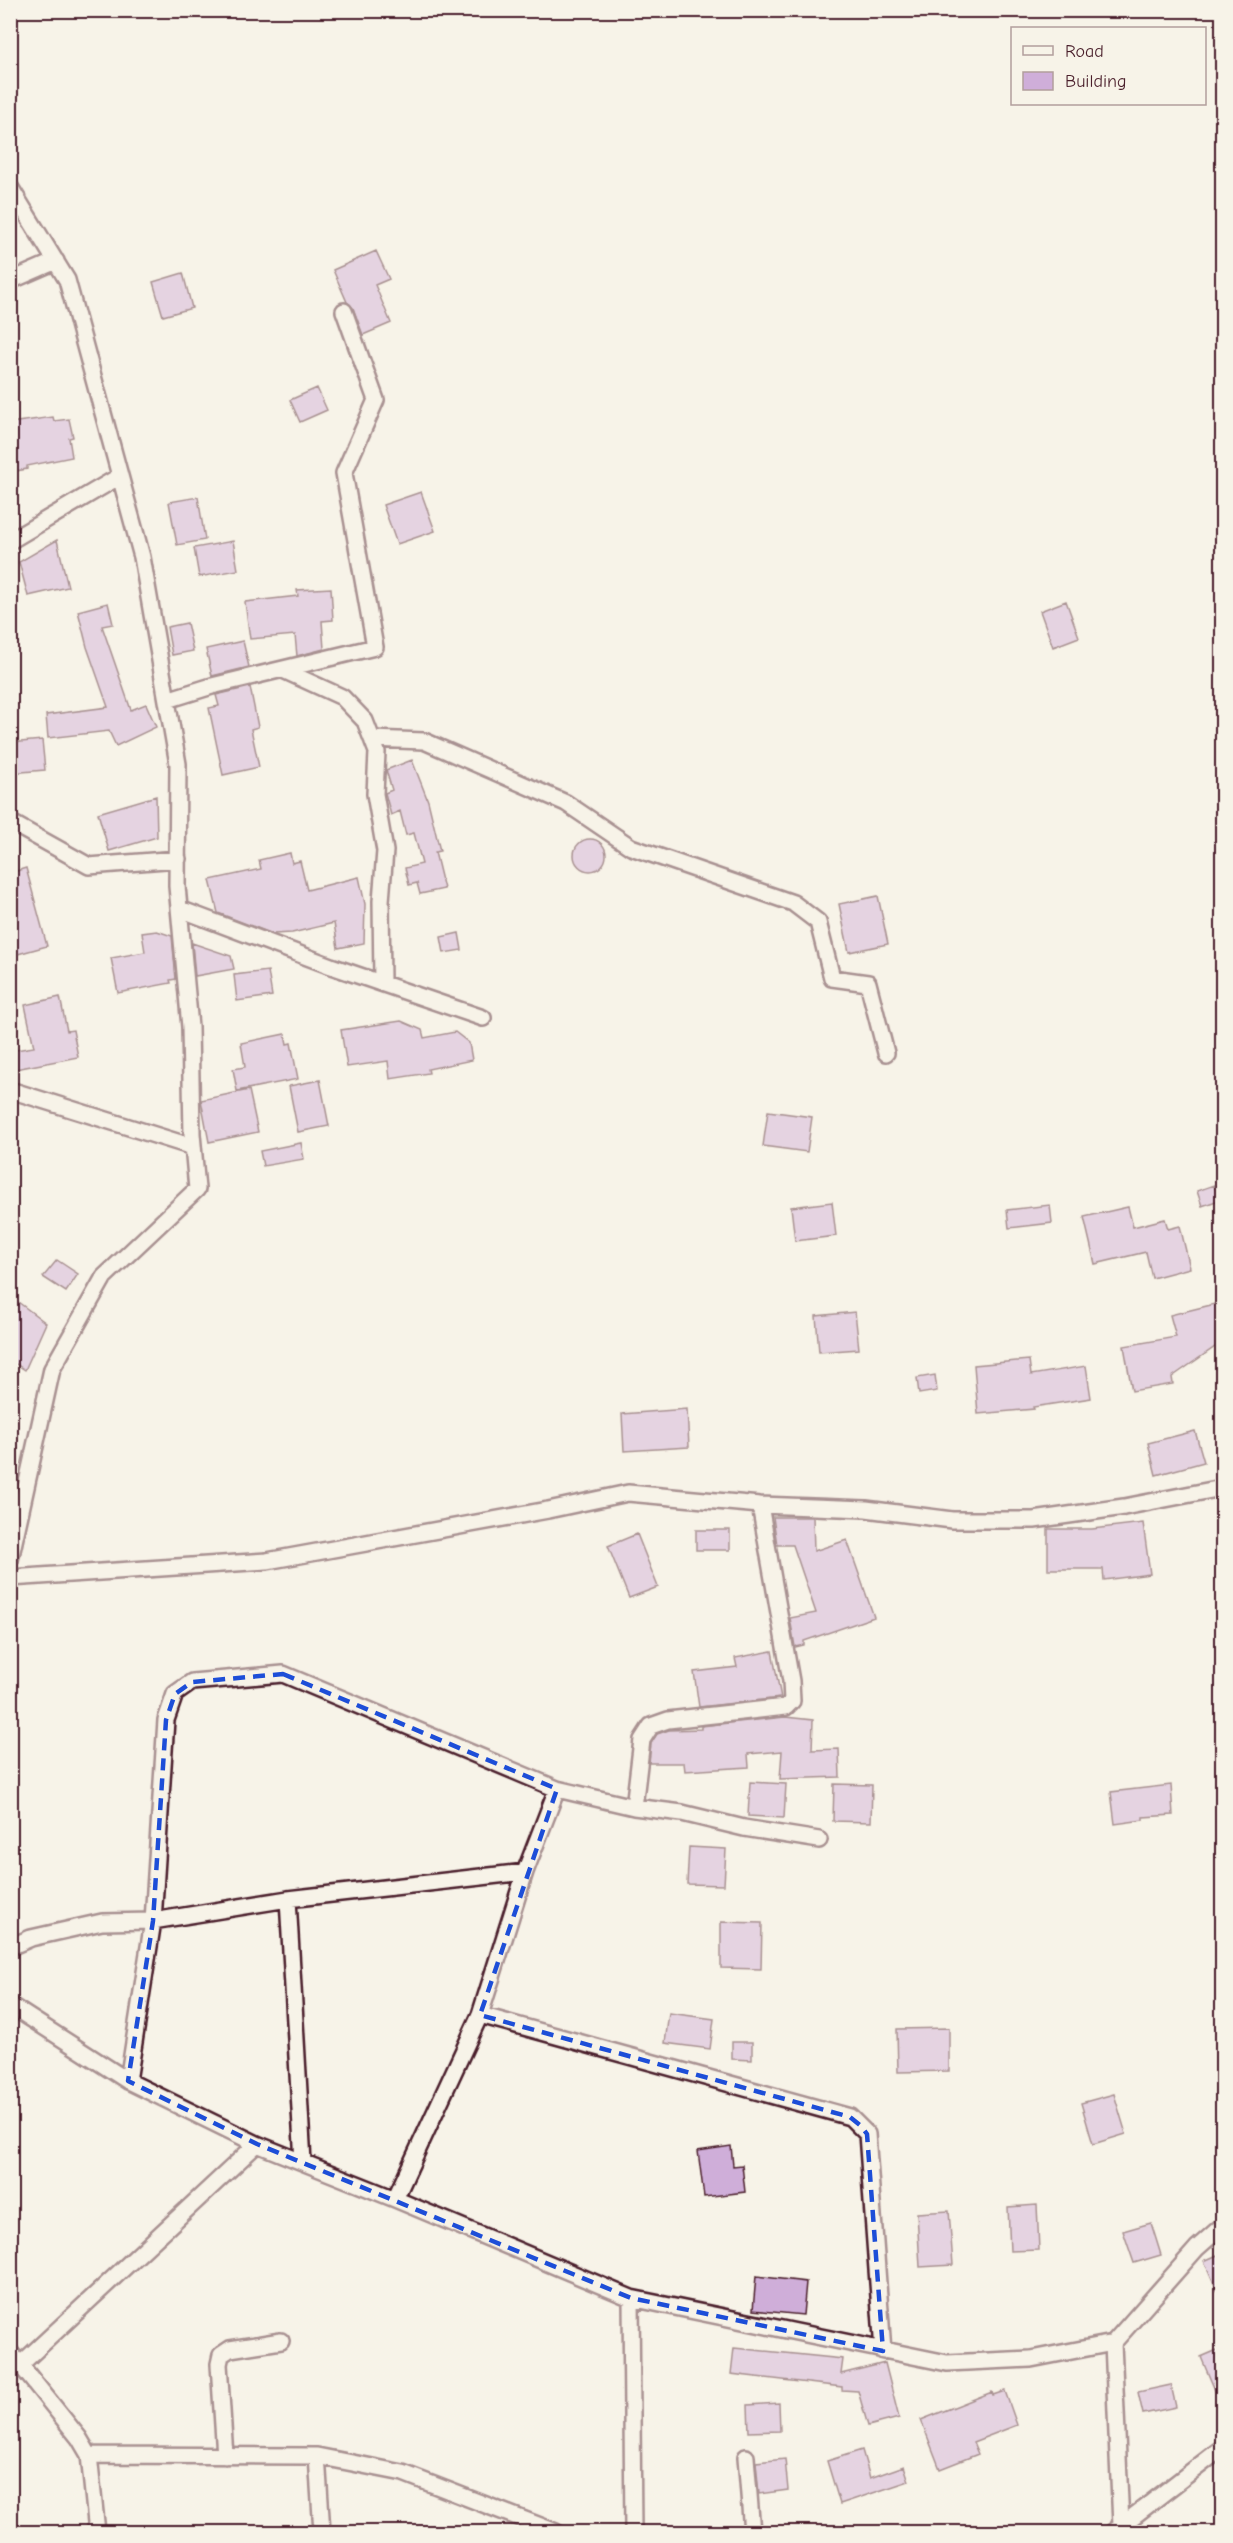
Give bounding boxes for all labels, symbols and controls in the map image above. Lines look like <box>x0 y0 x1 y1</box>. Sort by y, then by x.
legend <box>1011 27 1206 105</box>
text: Road <box>1065 41 1104 62</box>
text: Building <box>1065 71 1127 92</box>

